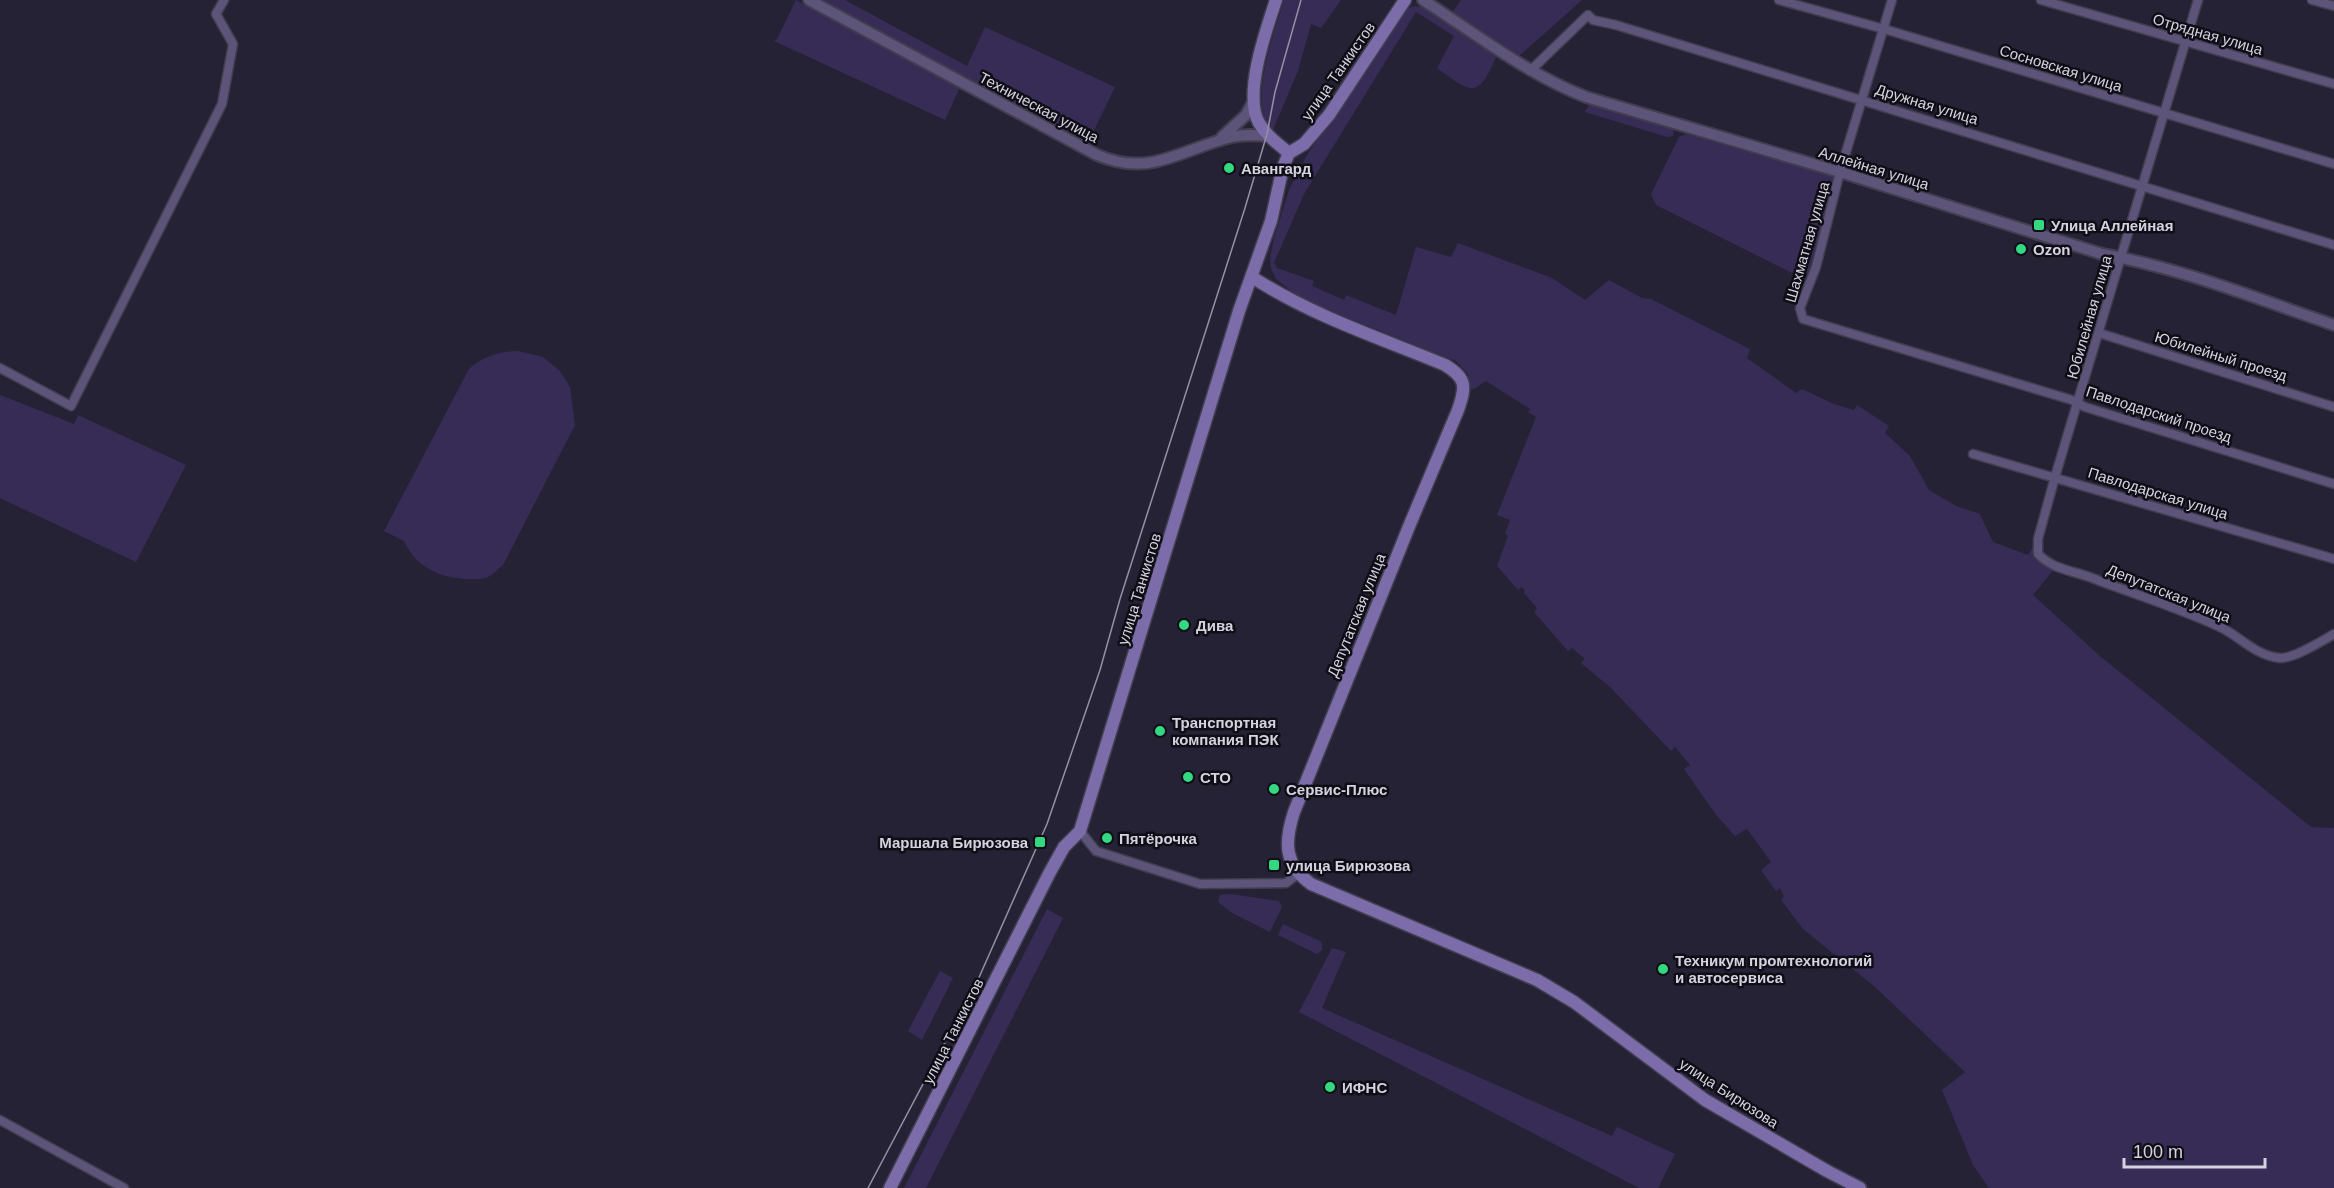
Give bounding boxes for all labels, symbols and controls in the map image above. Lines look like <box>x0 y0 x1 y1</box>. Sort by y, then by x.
street label: Отрядная улица <box>2151 10 2266 58</box>
street label: улица Танкистов <box>1298 19 1378 123</box>
street label: Сосновская улица <box>1998 41 2125 95</box>
street label: Техническая улица <box>976 68 1102 146</box>
street label: Дружная улица <box>1874 80 1981 128</box>
street label: Аллейная улица <box>1817 143 1932 193</box>
place label: Авангард <box>1241 160 1312 177</box>
marker: Авангард <box>1222 161 1236 175</box>
street label: Шахматная улица <box>1782 179 1833 304</box>
place label: Улица Аллейная <box>2051 217 2173 234</box>
marker: Улица Аллейная <box>2032 218 2046 232</box>
place label: Ozon <box>2033 241 2071 258</box>
marker: Ozon <box>2014 242 2028 256</box>
street label: Юбилейная улица <box>2063 253 2115 381</box>
street label: Юбилейный проезд <box>2153 328 2289 384</box>
street label: Павлодарский проезд <box>2084 382 2234 446</box>
street label: Павлодарская улица <box>2086 464 2231 523</box>
street label: улица Танкистов <box>1114 531 1164 647</box>
street label: Депутатская улица <box>1323 550 1389 679</box>
street label: Депутатская улица <box>2105 560 2234 626</box>
place label: Дива <box>1196 617 1234 634</box>
marker: Дива <box>1177 618 1191 632</box>
place label: Транспортная компания ПЭК <box>1172 714 1279 748</box>
marker: Транспортная компания ПЭК <box>1153 724 1167 738</box>
place label: СТО <box>1200 769 1231 786</box>
marker: СТО <box>1181 770 1195 784</box>
place label: Сервис-Плюс <box>1286 781 1387 798</box>
marker: Сервис-Плюс <box>1267 782 1281 796</box>
place label: Пятёрочка <box>1119 830 1197 847</box>
marker: Пятёрочка <box>1100 831 1114 845</box>
place label: Маршала Бирюзова <box>879 834 1029 851</box>
marker: Маршала Бирюзова <box>1033 835 1047 849</box>
place label: улица Бирюзова <box>1286 857 1411 874</box>
marker: улица Бирюзова <box>1267 858 1281 872</box>
place label: Техникум промтехнологий и автосервиса <box>1675 952 1872 986</box>
marker: Техникум промтехнологий и автосервиса <box>1656 962 1670 976</box>
street label: улица Танкистов <box>919 975 987 1087</box>
street label: улица Бирюзова <box>1676 1055 1782 1132</box>
place label: ИФНС <box>1342 1079 1387 1096</box>
marker: ИФНС <box>1323 1080 1337 1094</box>
scale bar <box>2124 1131 2265 1169</box>
text: 100 m <box>2133 1142 2183 1162</box>

